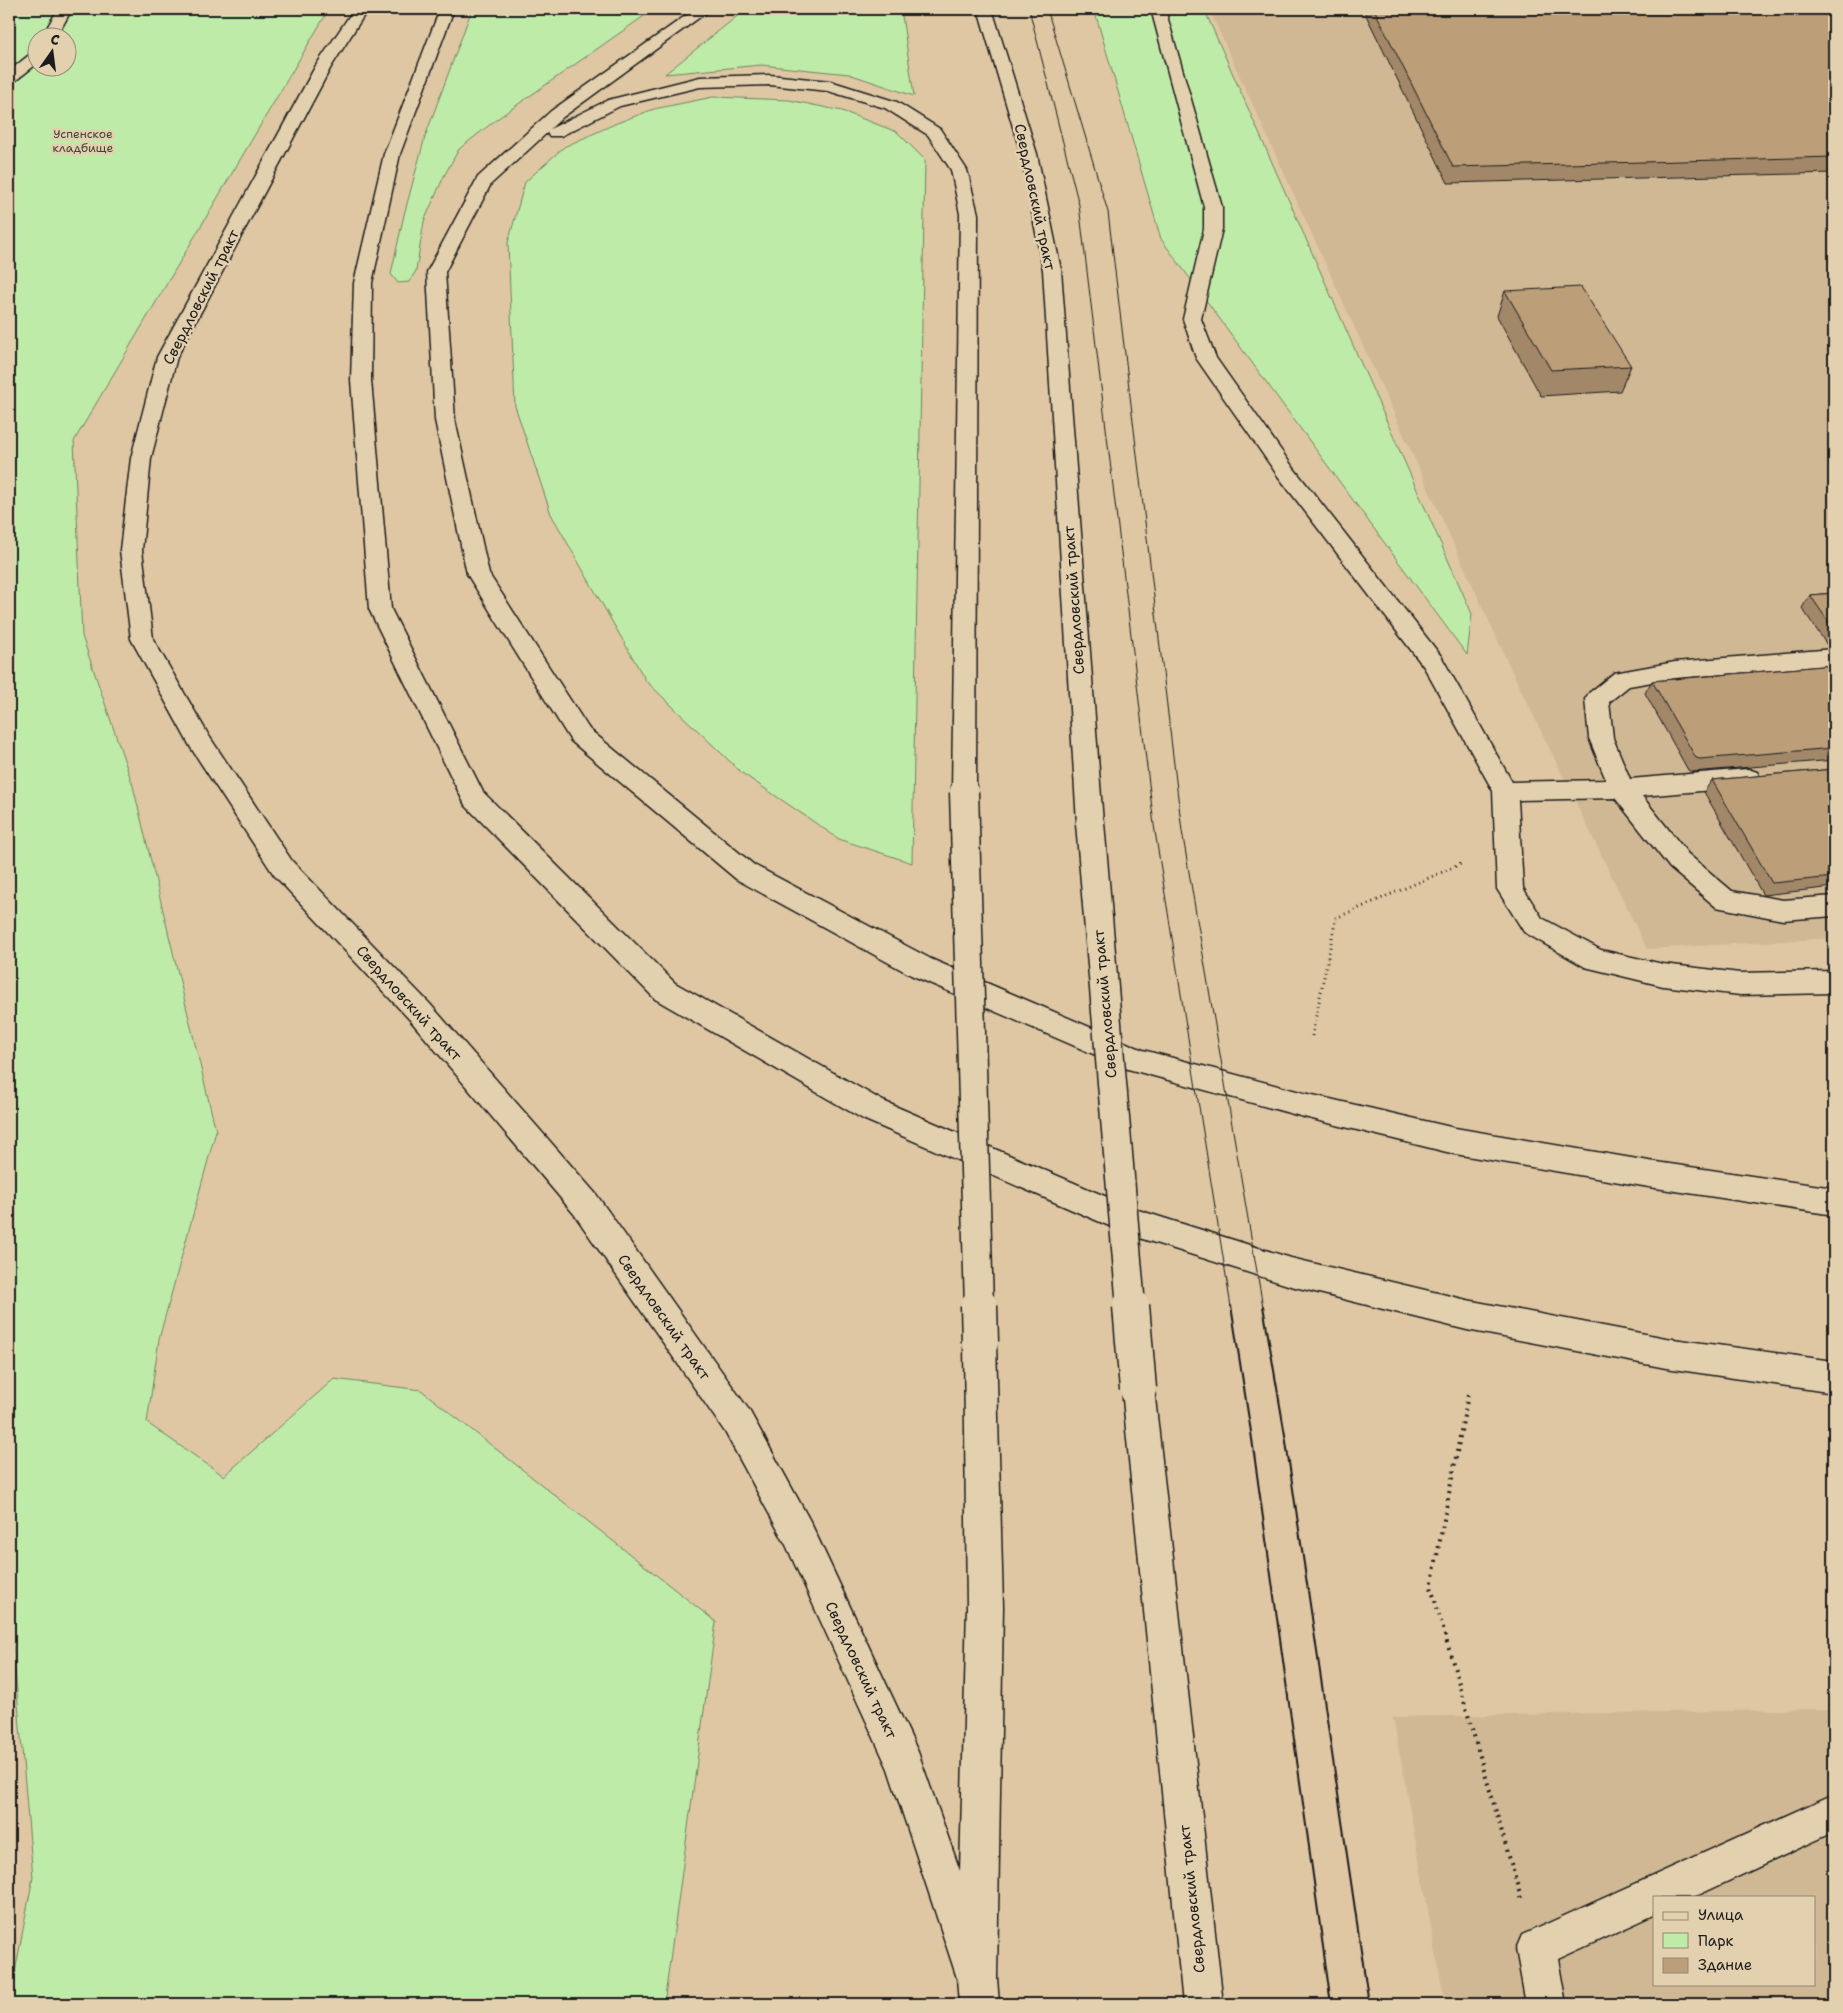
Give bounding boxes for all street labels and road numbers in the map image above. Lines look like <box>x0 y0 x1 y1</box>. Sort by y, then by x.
street label: Свердловский тракт <box>1010 122 1060 272</box>
street label: Свердловский тракт <box>158 226 244 368</box>
street label: Свердловский тракт <box>1059 525 1089 675</box>
street label: Свердловский тракт <box>1089 929 1121 1079</box>
street label: Свердловский тракт <box>352 941 467 1065</box>
street label: Свердловский тракт <box>613 1250 715 1384</box>
street label: Свердловский тракт <box>820 1598 902 1742</box>
street label: Свердловский тракт <box>1174 1823 1210 1974</box>

